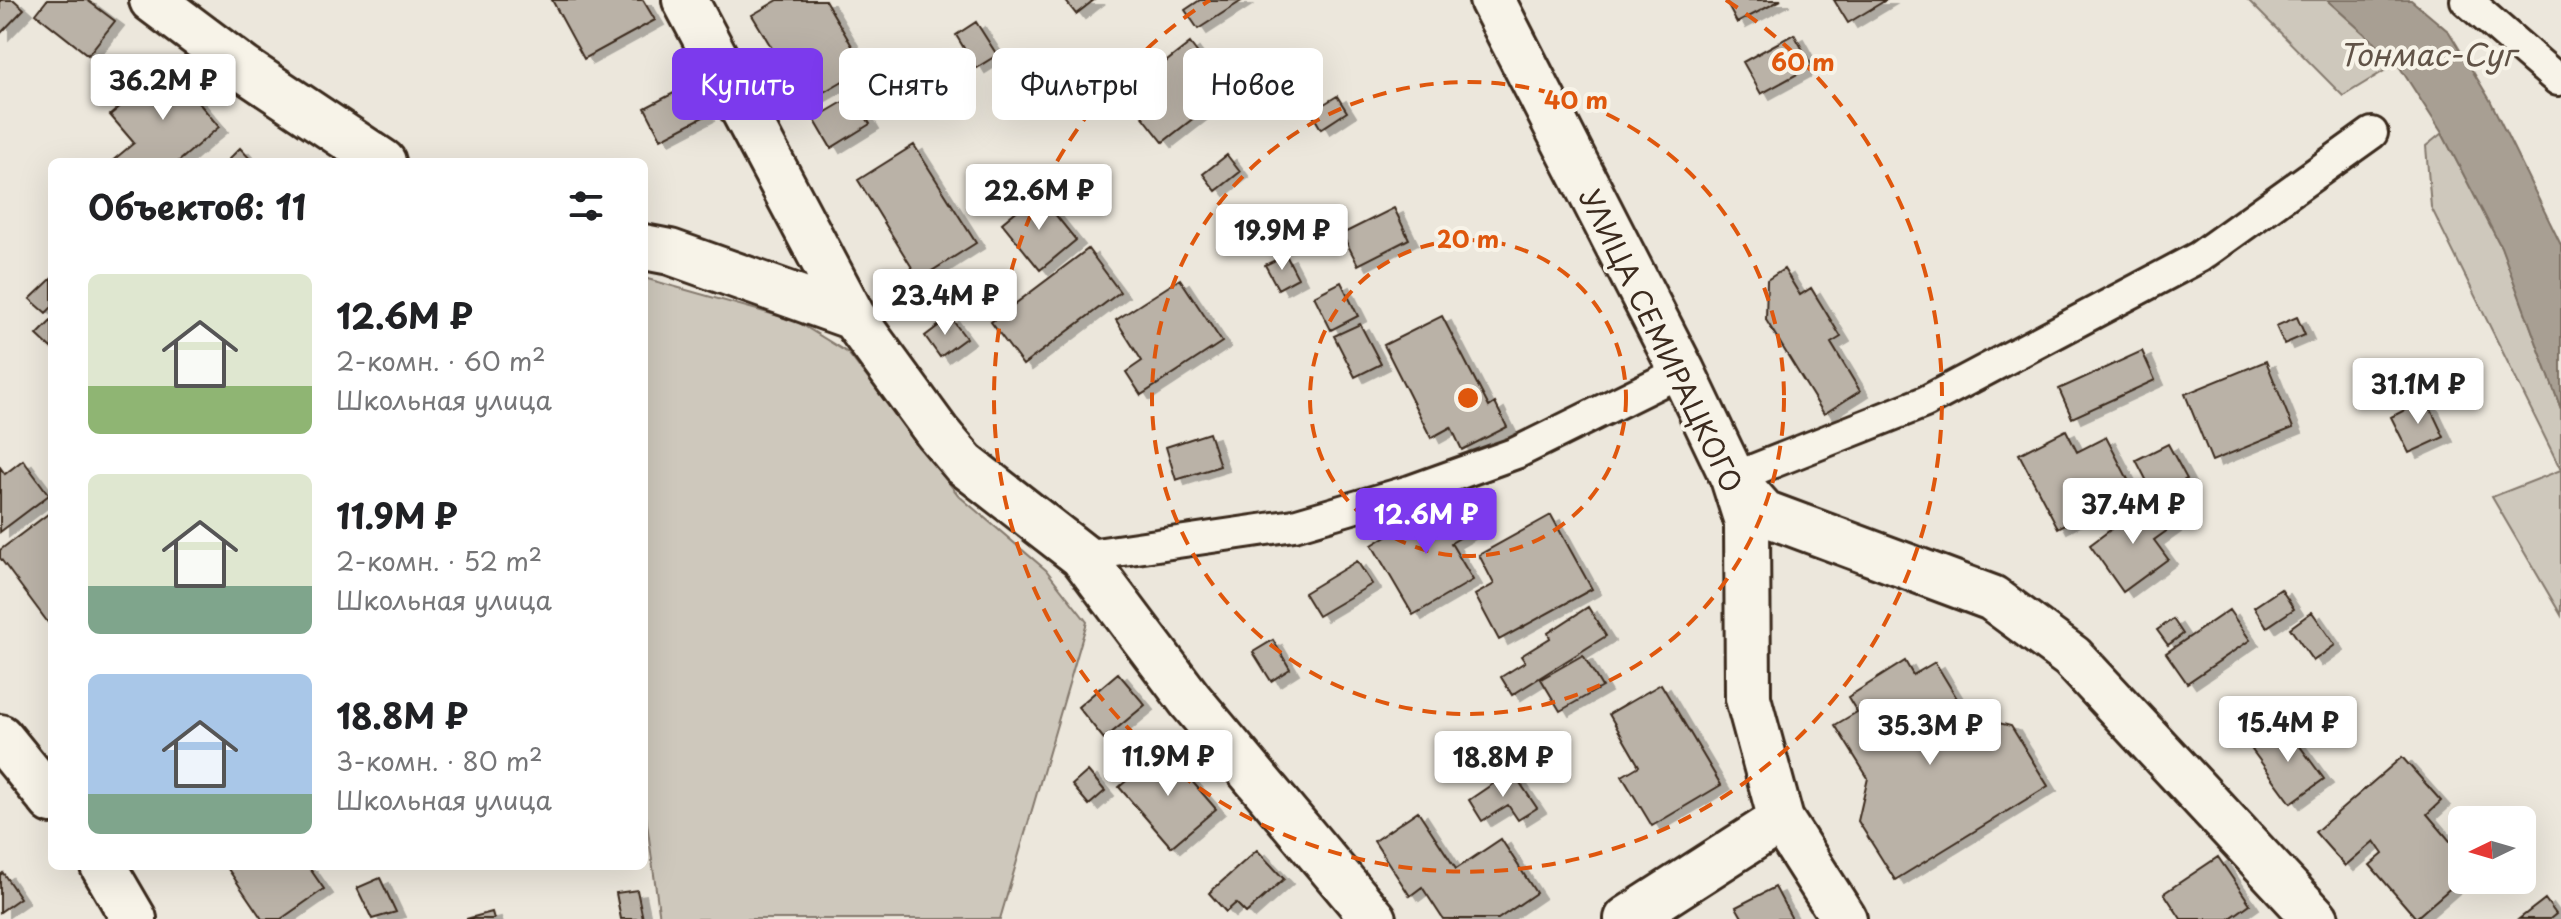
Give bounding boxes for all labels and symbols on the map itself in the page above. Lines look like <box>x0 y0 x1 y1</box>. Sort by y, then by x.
water label: Тонмас-Суг <box>2339 31 2520 76</box>
text: 60 m <box>1771 43 1835 79</box>
pin: 36.2M ₽ <box>89 54 237 122</box>
text: 40 m <box>1544 81 1608 117</box>
pin: 22.6M ₽ <box>965 164 1113 232</box>
street label: УЛИЦА СЕМИРАЦКОГО <box>1570 181 1754 499</box>
pin: 19.9M ₽ <box>1208 204 1356 272</box>
text: 20 m <box>1437 220 1499 256</box>
pin: 23.4M ₽ <box>871 269 1019 337</box>
pin: 31.1M ₽ <box>2344 358 2492 426</box>
centre of rings <box>1454 384 1482 412</box>
pin: 37.4M ₽ <box>2059 478 2207 546</box>
pin: 12.6M ₽ <box>1352 488 1500 556</box>
pin: 15.4M ₽ <box>2214 696 2362 764</box>
pin: 35.3M ₽ <box>1856 699 2004 767</box>
pin: 11.9M ₽ <box>1094 730 1242 798</box>
pin: 18.8M ₽ <box>1429 731 1577 799</box>
north arrow <box>2448 806 2536 894</box>

